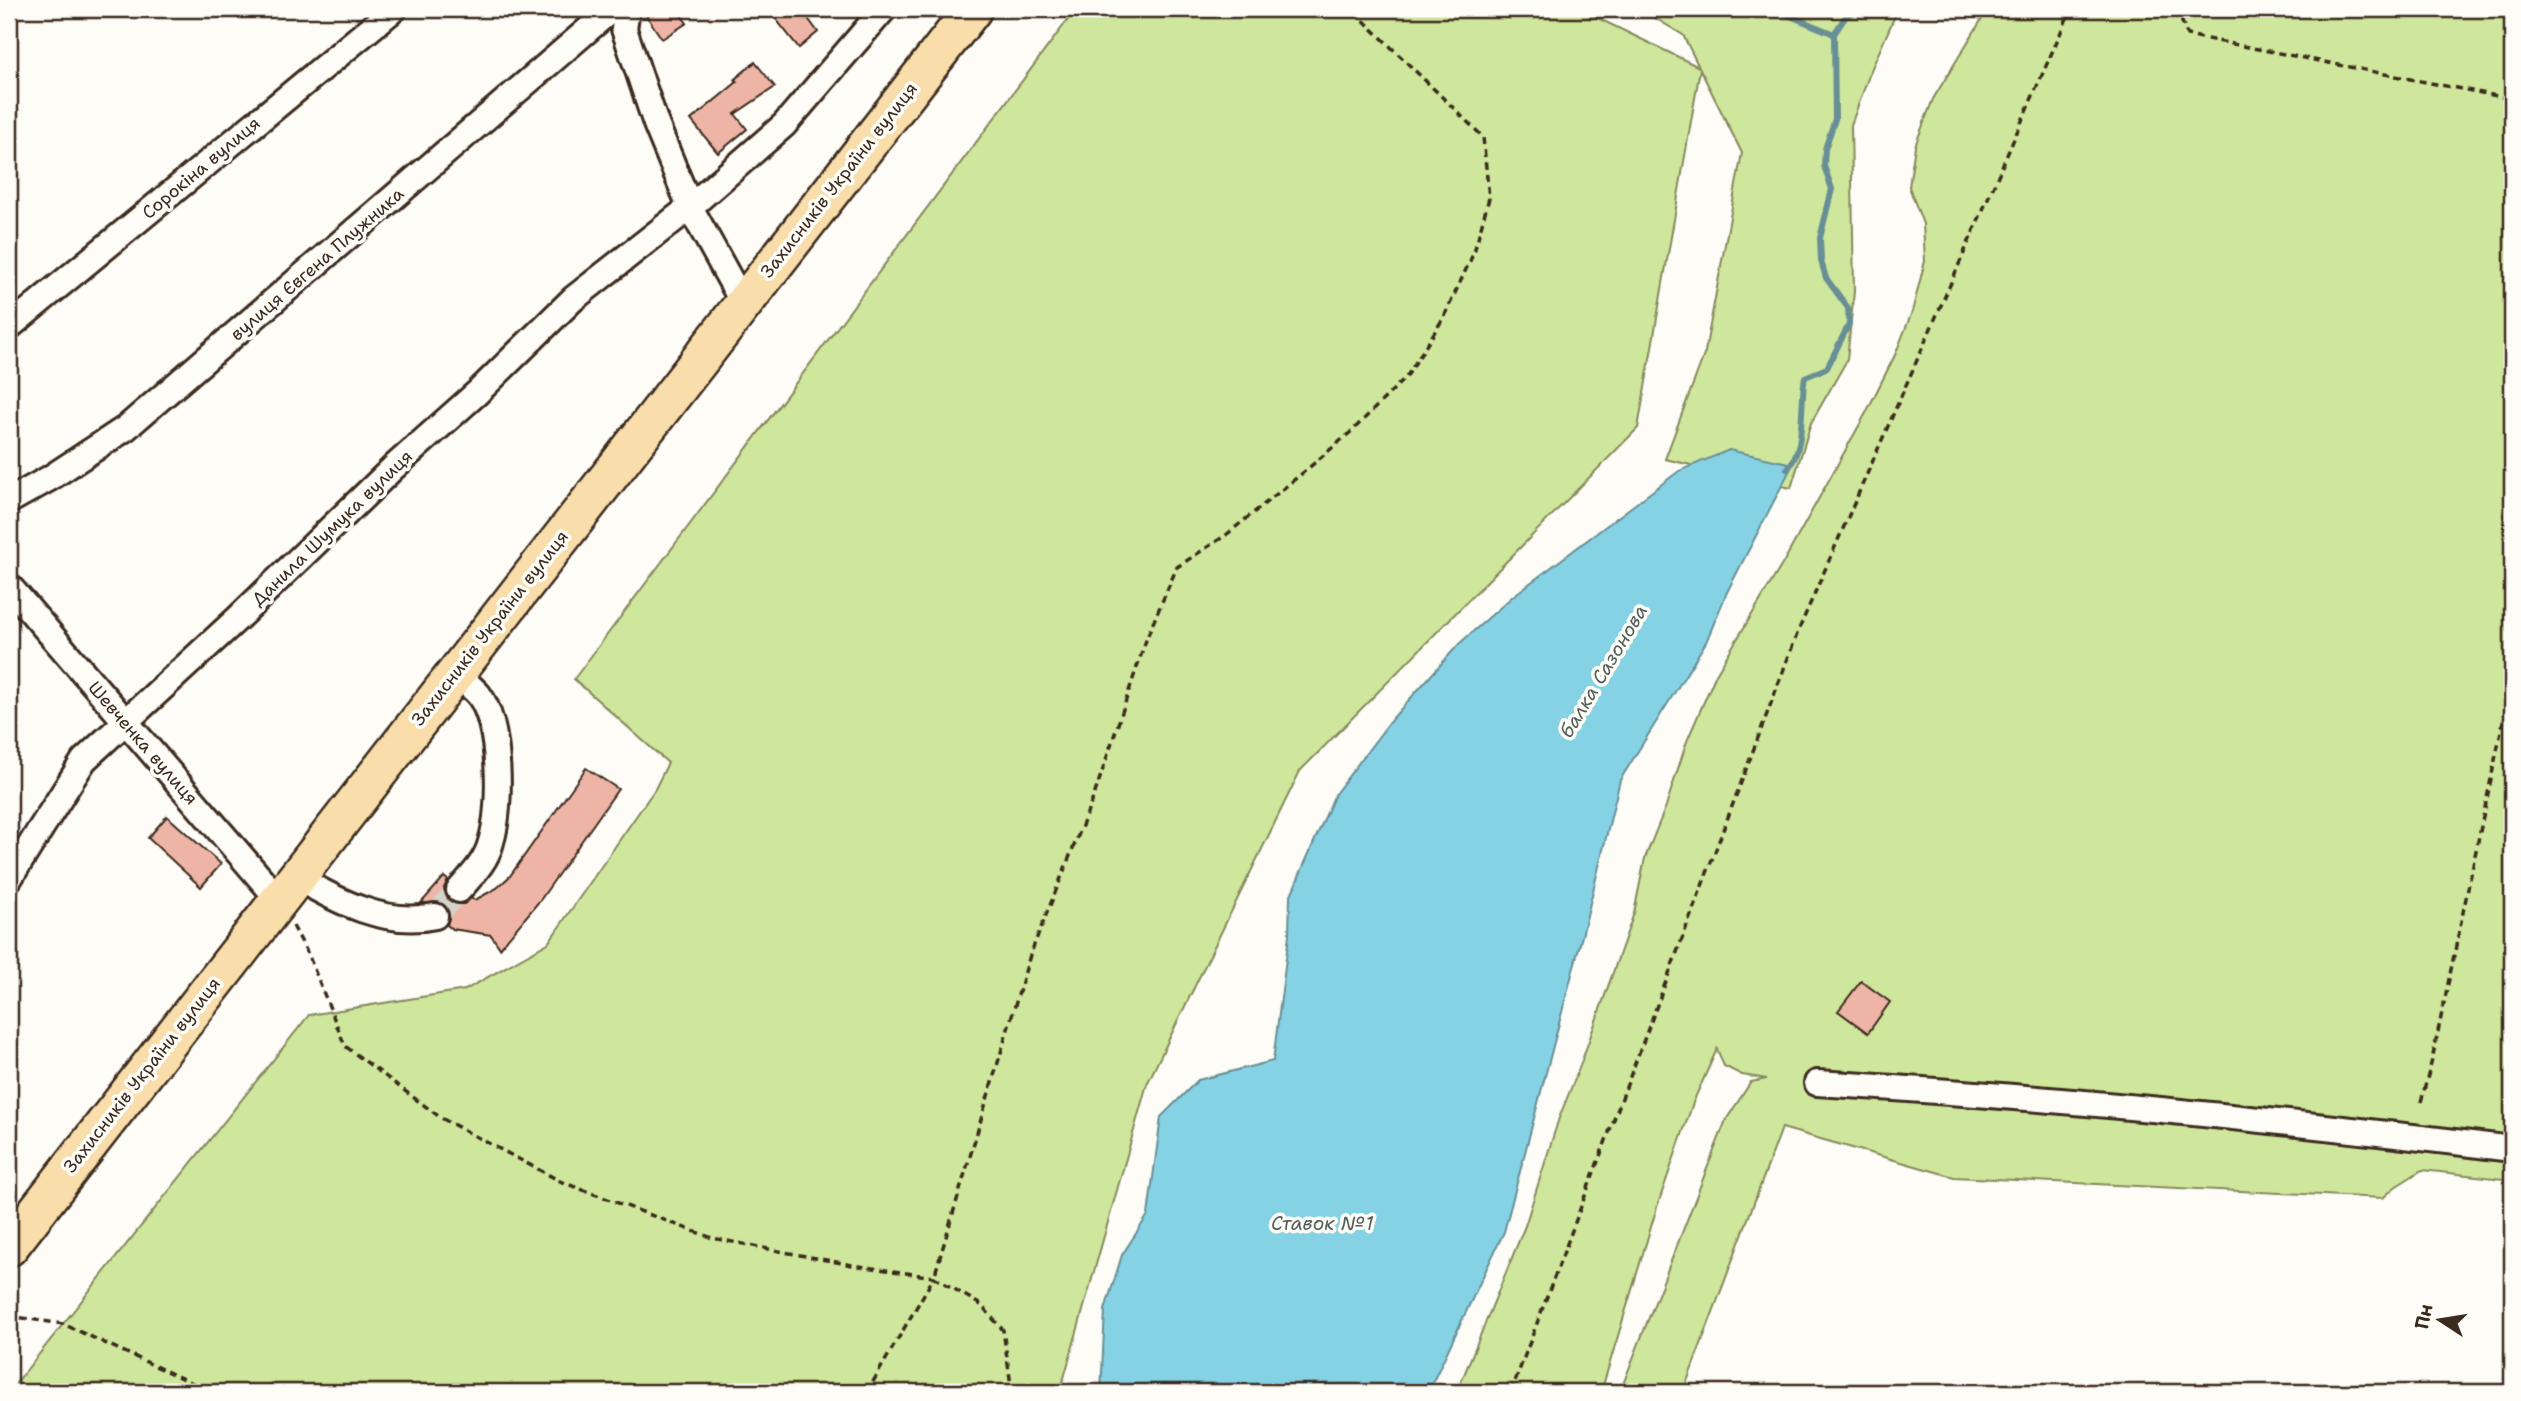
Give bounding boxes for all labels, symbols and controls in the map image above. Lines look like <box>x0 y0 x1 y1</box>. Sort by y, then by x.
street label: Захисників України вулиця <box>755 77 923 283</box>
street label: Сорокіна вулиця <box>137 111 265 225</box>
street label: вулиця Євгена Плужника <box>225 182 409 346</box>
street label: Данила Шумука вулиця <box>246 445 418 611</box>
street label: Захисників України вулиця <box>406 525 574 731</box>
water label: балка Сазонова <box>1554 600 1653 742</box>
street label: Шевченка вулиця <box>83 676 203 810</box>
street label: Захисників України вулиця <box>58 972 226 1178</box>
water label: Ставок №1 <box>1271 1211 1373 1236</box>
north arrow <box>2406 1286 2476 1356</box>
text: Пн <box>2409 1302 2439 1331</box>

